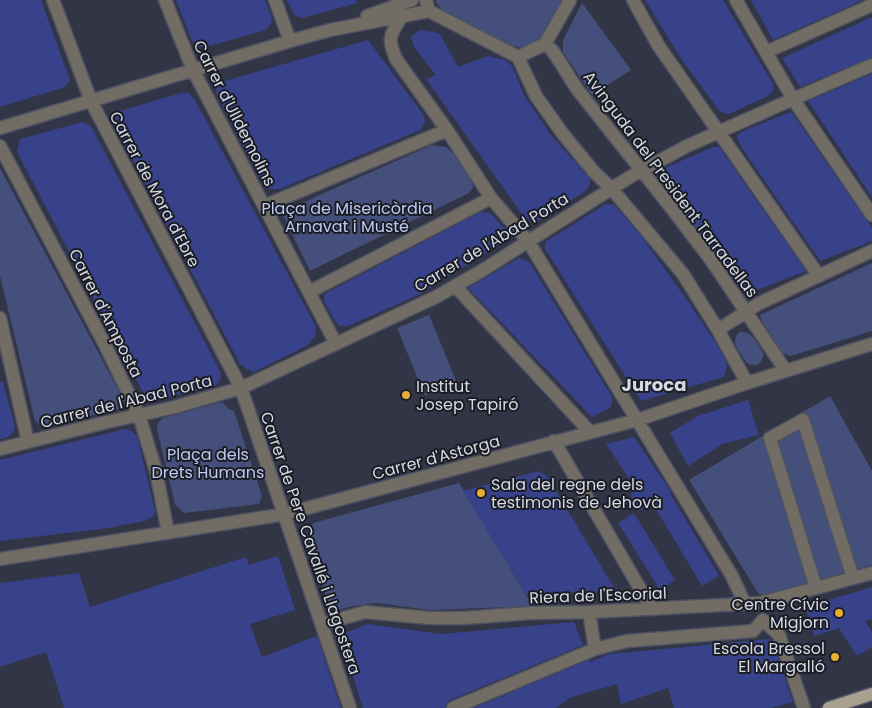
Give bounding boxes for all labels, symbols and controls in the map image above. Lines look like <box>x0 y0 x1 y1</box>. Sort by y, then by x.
street label: Carrer d'Ulldemolins <box>188 36 281 190</box>
street label: Avinguda del President Tarradellas <box>578 66 764 302</box>
street label: Carrer de Mora d'Ebre <box>104 107 206 271</box>
street label: Carrer de l'Abad Porta <box>410 187 573 298</box>
park label: Plaça de Misericòrdia Arnavat i Musté <box>261 197 433 238</box>
street label: Carrer d'Amposta <box>63 245 148 382</box>
street label: Carrer de l'Abad Porta <box>38 369 214 434</box>
district label: Juroca <box>622 372 686 397</box>
place label: Institut Josep Tapiró <box>416 375 519 416</box>
marker: Institut Josep Tapiró <box>400 389 412 401</box>
street label: Carrer de Pere Cavallé i Llagostera <box>255 409 366 678</box>
street label: Carrer d'Astorga <box>370 429 503 486</box>
park label: Plaça dels Drets Humans <box>152 443 264 484</box>
place label: Sala del regne dels testimonis de Jehovà <box>491 473 662 514</box>
marker: Sala del regne dels testimonis de Jehovà <box>475 487 487 499</box>
street label: Riera de l'Escorial <box>529 582 667 609</box>
place label: Centre Cívic Migjorn <box>732 593 829 634</box>
marker: Centre Cívic Migjorn <box>833 607 845 619</box>
place label: Escola Bressol El Margalló <box>713 637 825 678</box>
marker: Escola Bressol El Margalló <box>829 651 841 663</box>

